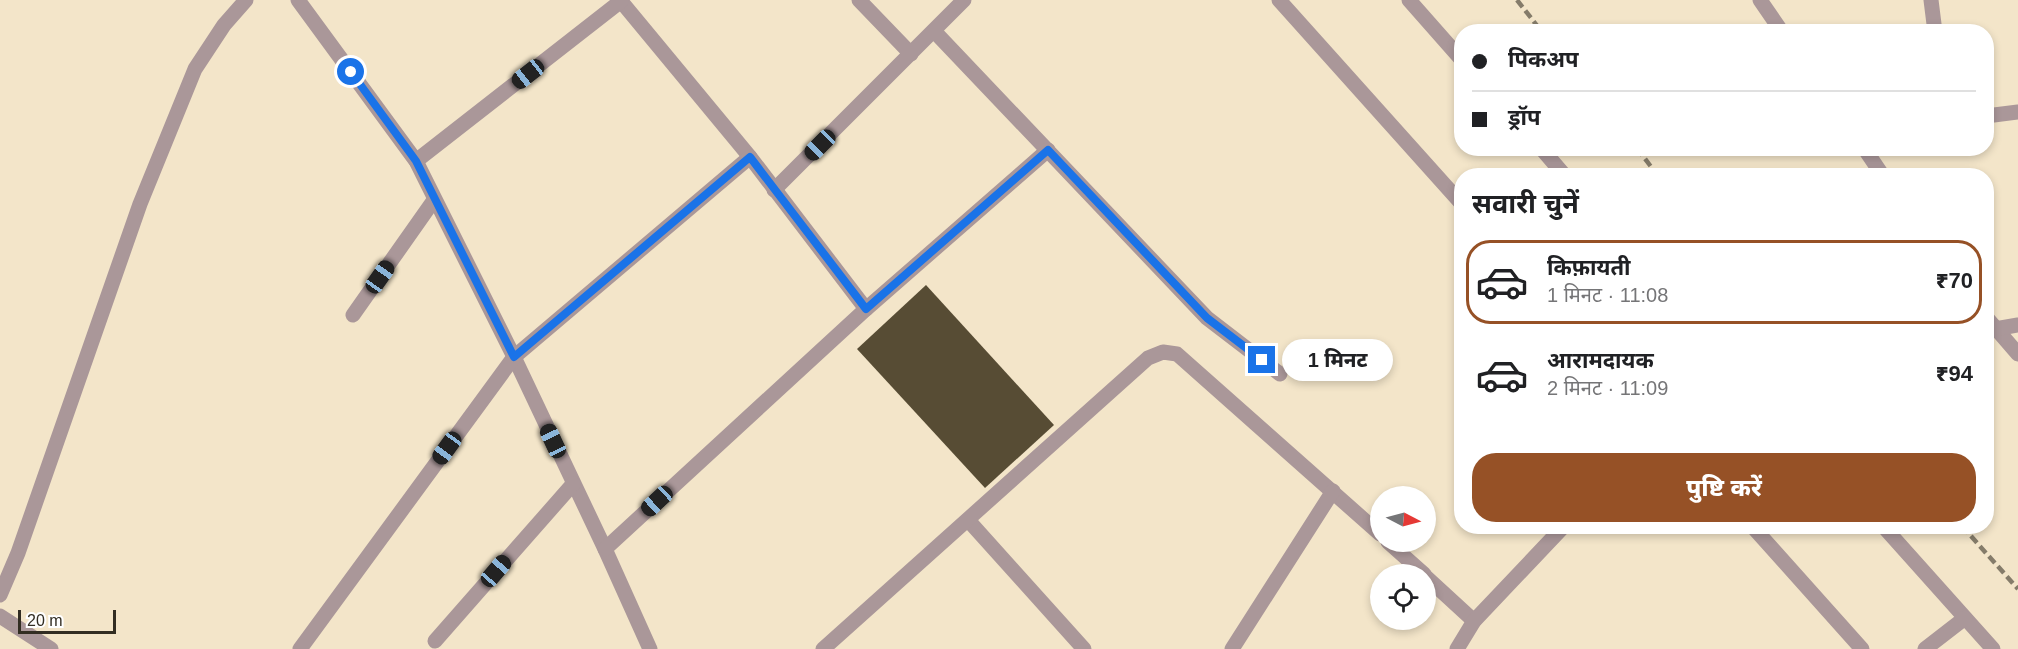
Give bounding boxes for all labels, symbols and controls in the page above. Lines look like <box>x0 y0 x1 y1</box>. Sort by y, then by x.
text: पिकअप <box>1508 47 1579 72</box>
car <box>508 56 548 92</box>
route start <box>337 58 364 85</box>
text: ड्रॉप <box>1508 105 1541 130</box>
car <box>801 126 839 164</box>
text: सवारी चुनें <box>1472 189 1579 219</box>
icon: car <box>1475 255 1529 309</box>
text: किफ़ायती <box>1547 255 1631 280</box>
car <box>362 257 398 297</box>
text: ₹70 <box>1936 268 1973 293</box>
text: 1 मिनट · 11:08 <box>1547 284 1668 306</box>
callout: 1 मिनट <box>1283 339 1394 381</box>
route end <box>1248 346 1275 373</box>
icon: car <box>1475 348 1529 402</box>
text: आरामदायक <box>1547 348 1654 373</box>
text: 1 मिनट <box>1308 349 1367 371</box>
text: ₹94 <box>1936 361 1973 386</box>
text: 2 मिनट · 11:09 <box>1547 377 1668 399</box>
car <box>537 421 569 461</box>
car <box>429 428 465 468</box>
button: पुष्टि करें <box>1472 453 1976 522</box>
car <box>638 482 676 520</box>
north arrow <box>1370 486 1436 552</box>
map controls <box>1370 486 1436 630</box>
car <box>477 552 515 590</box>
button: locate <box>1370 564 1436 630</box>
scale bar <box>18 607 116 634</box>
text: 20 m <box>27 612 63 629</box>

